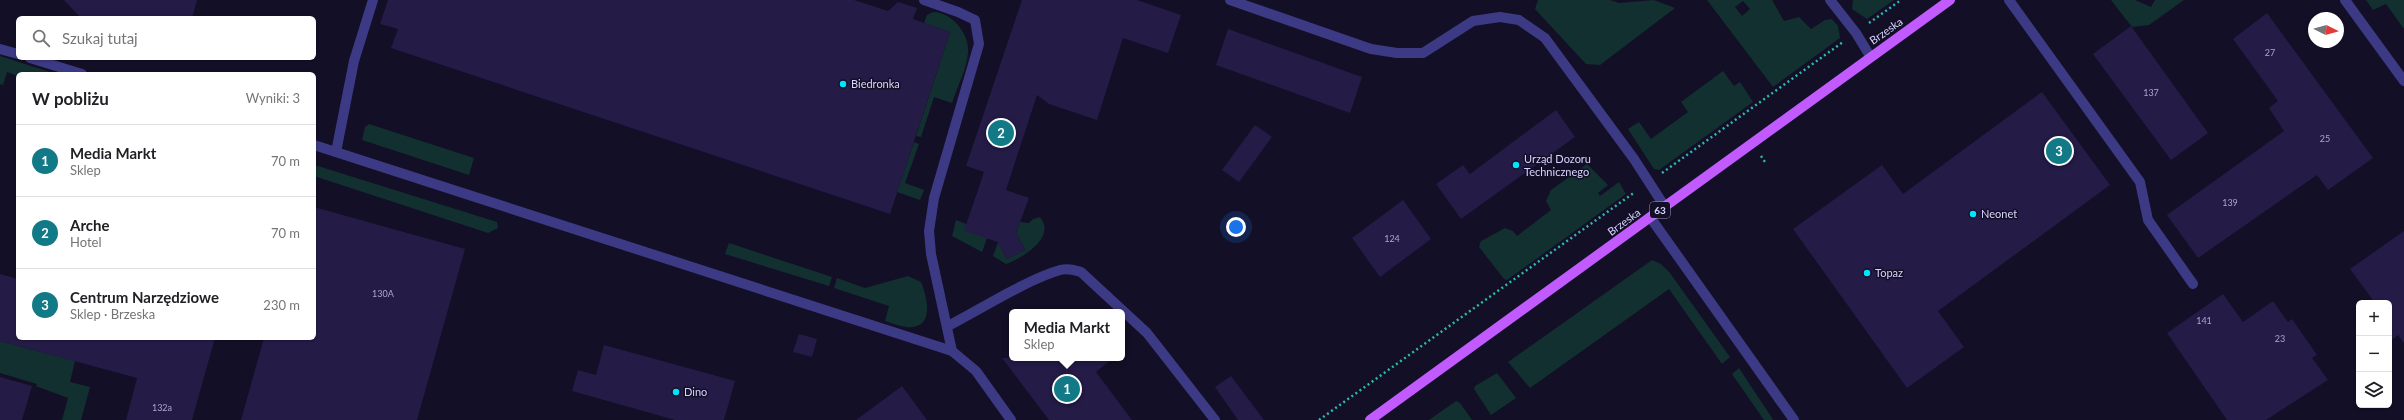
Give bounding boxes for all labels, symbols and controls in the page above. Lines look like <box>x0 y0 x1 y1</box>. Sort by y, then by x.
north arrow <box>2308 12 2344 48</box>
street label: Brzeska <box>1867 15 1905 47</box>
search box <box>16 16 316 60</box>
icon: search <box>30 27 52 49</box>
text: Szukaj tutaj <box>62 29 138 47</box>
house number: 27 <box>2265 47 2275 58</box>
place label: Biedronka <box>851 77 900 90</box>
marker: Biedronka <box>838 79 848 89</box>
house number: 137 <box>2143 87 2159 98</box>
text: W pobliżu <box>32 88 109 109</box>
text: Wyniki: 3 <box>246 90 300 106</box>
pin: 2 <box>988 118 1014 148</box>
house number: 25 <box>2320 133 2330 144</box>
pin: 3 <box>2046 136 2072 166</box>
text: Media Markt <box>70 144 156 162</box>
place label: Urząd Dozoru Technicznego <box>1524 152 1591 178</box>
text: 1 <box>41 153 49 169</box>
text: 70 m <box>271 153 300 169</box>
marker: Urząd Dozoru Technicznego <box>1511 160 1521 170</box>
text: Sklep <box>70 162 101 178</box>
house number: 139 <box>2222 197 2238 208</box>
road number: 63 <box>1650 202 1670 218</box>
street label: Brzeska <box>1605 205 1643 238</box>
place label: Neonet <box>1981 207 2017 220</box>
marker: Neonet <box>1968 209 1978 219</box>
text: Arche <box>70 216 109 234</box>
your location <box>1226 217 1246 237</box>
text: 2 <box>41 225 49 241</box>
text: 70 m <box>271 225 300 241</box>
house number: 124 <box>1384 233 1400 244</box>
text: Hotel <box>70 234 102 250</box>
place label: Topaz <box>1875 266 1903 279</box>
marker: Topaz <box>1862 268 1872 278</box>
text: Centrum Narzędziowe <box>70 288 219 306</box>
house number: 130A <box>372 288 395 299</box>
text: 3 <box>41 297 49 313</box>
text: 230 m <box>263 297 300 313</box>
map controls <box>2356 300 2392 408</box>
button: + <box>2356 300 2392 336</box>
text: Sklep · Brzeska <box>70 306 155 322</box>
popup <box>1009 309 1125 361</box>
house number: 141 <box>2196 315 2212 326</box>
text: Media Markt <box>1024 318 1110 336</box>
house number: 23 <box>2275 333 2285 344</box>
text: Sklep <box>1024 336 1055 352</box>
button: − <box>2356 336 2392 372</box>
button: layers <box>2356 372 2392 408</box>
pin: 1 <box>1054 374 1080 404</box>
place label: Dino <box>684 385 707 398</box>
marker: Dino <box>671 387 681 397</box>
house number: 132a <box>152 402 172 413</box>

